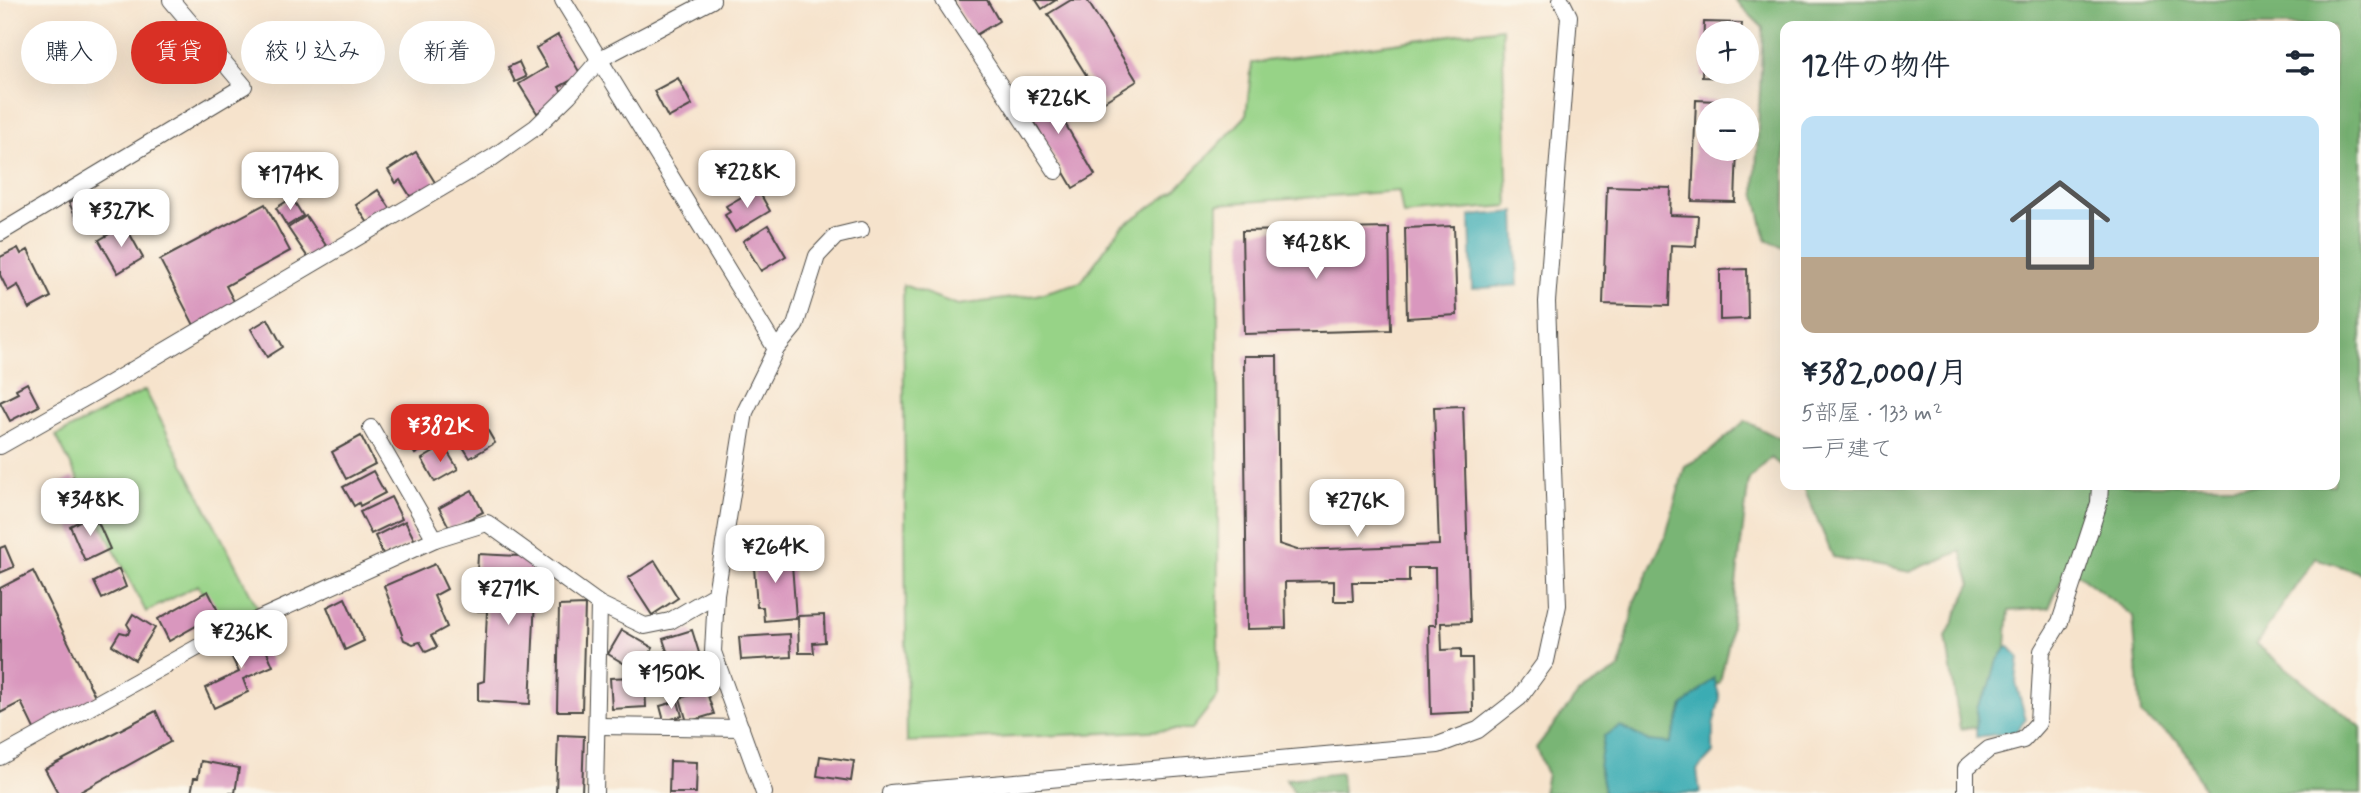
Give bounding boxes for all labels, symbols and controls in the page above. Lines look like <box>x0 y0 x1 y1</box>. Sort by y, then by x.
chip: 購入 <box>21 21 117 84</box>
chip: 賃貸 <box>131 21 227 84</box>
chip: 絞り込み <box>241 21 385 84</box>
chip: 新着 <box>399 21 495 84</box>
map controls <box>1696 21 1759 161</box>
button: + <box>1696 21 1759 84</box>
icon: filters <box>2281 44 2319 82</box>
text: 12件の物件 <box>1801 47 1950 86</box>
pin: ¥226K <box>1009 76 1107 136</box>
text: ¥226K <box>1026 84 1090 114</box>
button: − <box>1696 98 1759 161</box>
pin: ¥228K <box>698 150 796 210</box>
pin: ¥174K <box>241 152 339 212</box>
text: ¥228K <box>714 158 780 188</box>
text: ¥174K <box>258 160 322 190</box>
icon: home <box>1997 162 2123 288</box>
pin: ¥327K <box>72 190 170 249</box>
text: ¥327K <box>89 197 153 227</box>
pin: ¥428K <box>1267 222 1365 281</box>
text: ¥428K <box>1282 229 1350 259</box>
text: ¥382,000/月 <box>1801 354 1968 393</box>
text: 5部屋 · 133 m² <box>1801 399 1943 429</box>
pin: ¥382K <box>391 405 489 464</box>
text: ¥382K <box>407 412 473 442</box>
text: 一戸建て <box>1801 435 1893 465</box>
pin: ¥348K <box>41 478 139 538</box>
pin: ¥276K <box>1308 480 1406 539</box>
text: ¥348K <box>57 486 123 516</box>
text: ¥276K <box>1325 487 1389 517</box>
pin: ¥264K <box>726 526 824 585</box>
text: ¥264K <box>741 533 809 563</box>
pin: ¥271K <box>459 568 557 627</box>
text: ¥271K <box>477 575 539 605</box>
pin: ¥236K <box>192 610 290 670</box>
text: ¥236K <box>210 618 272 648</box>
pin: ¥150K <box>622 652 720 711</box>
text: ¥150K <box>638 659 704 689</box>

